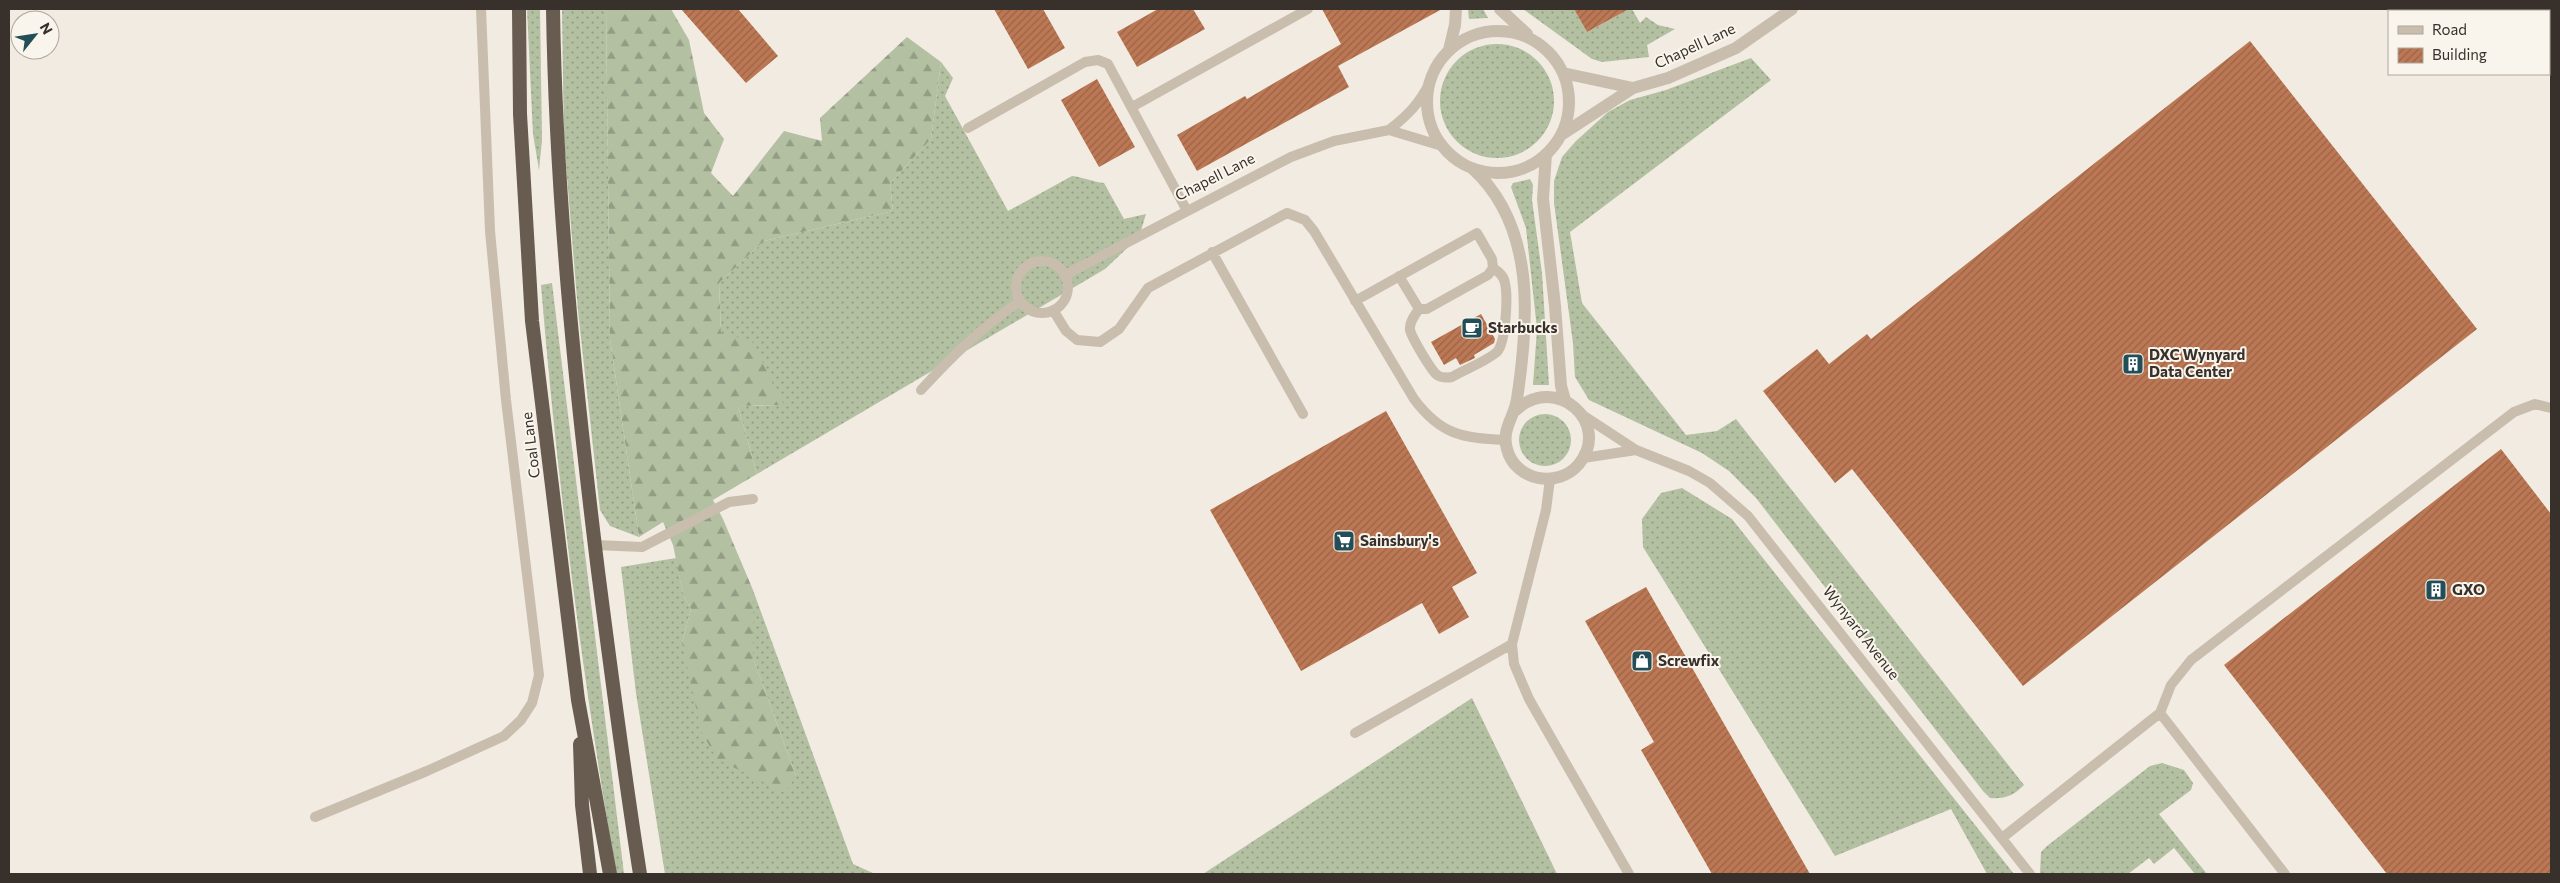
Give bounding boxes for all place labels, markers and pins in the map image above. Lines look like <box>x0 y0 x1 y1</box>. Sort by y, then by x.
cafe icon: Starbucks <box>1460 316 1484 340</box>
place label: Starbucks <box>1488 318 1558 336</box>
place label: DXC Wynyard Data Center <box>2149 345 2245 380</box>
building icon: DXC Wynyard Data Center <box>2121 352 2145 376</box>
supermarket icon: Sainsbury's <box>1332 529 1356 553</box>
place label: Sainsbury's <box>1360 531 1439 549</box>
building icon: GXO <box>2424 578 2448 602</box>
place label: GXO <box>2452 580 2485 598</box>
shop icon: Screwfix <box>1630 649 1654 673</box>
place label: Screwfix <box>1658 651 1720 669</box>

